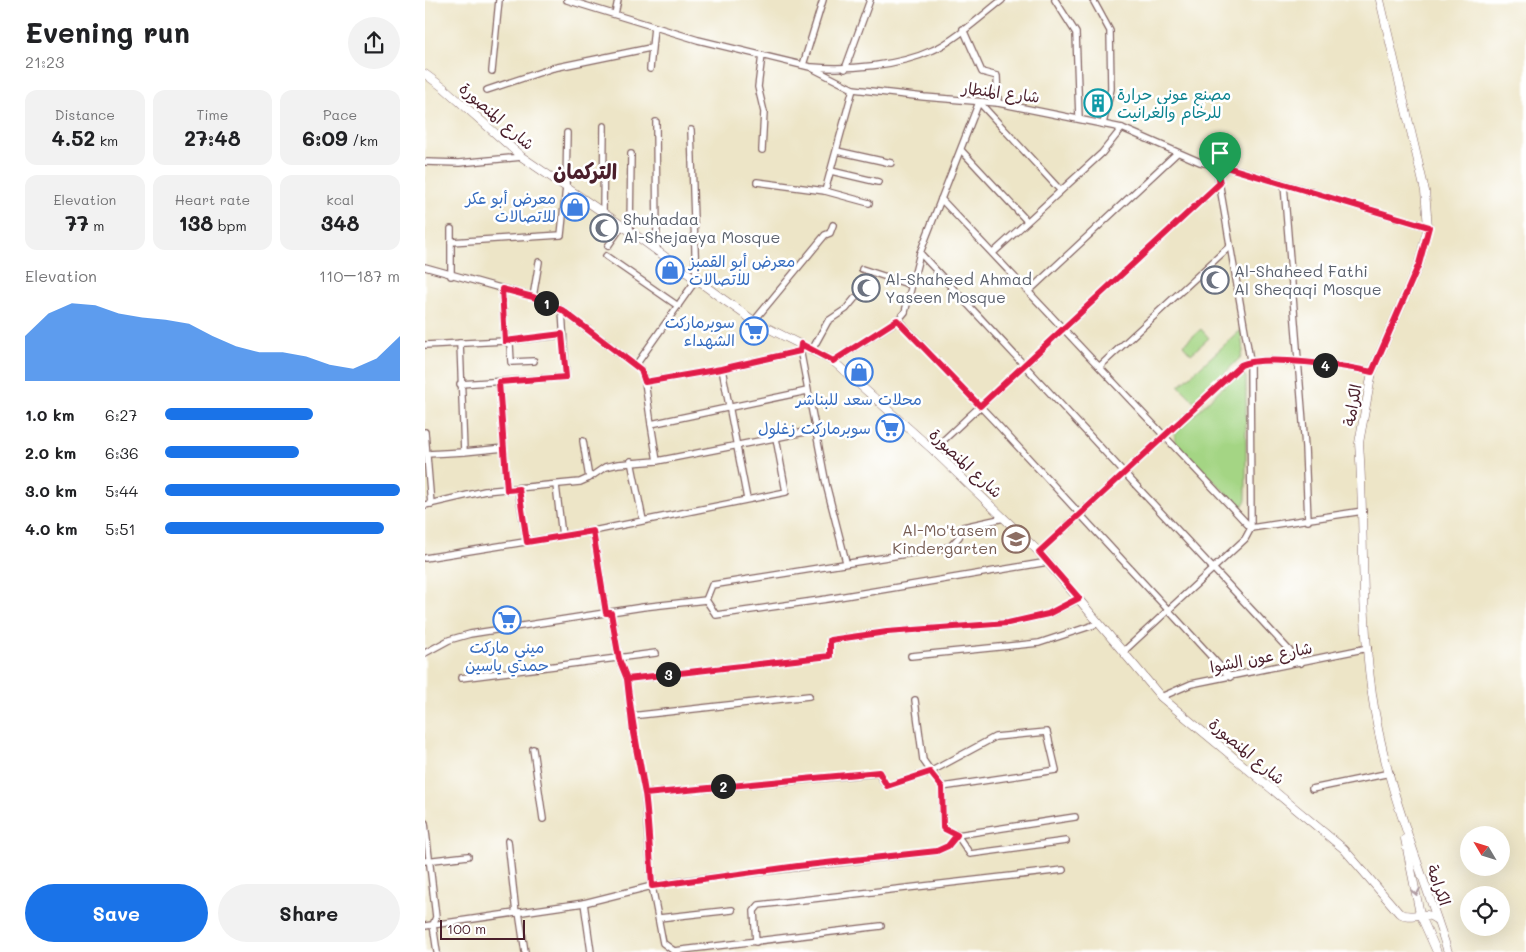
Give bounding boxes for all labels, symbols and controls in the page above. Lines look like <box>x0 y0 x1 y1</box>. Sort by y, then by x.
text: Evening run <box>25 14 190 50</box>
button: share <box>348 17 400 69</box>
text: 21:23 <box>25 51 64 72</box>
street label: شارع المنطار <box>959 76 1041 109</box>
street label: شارع المنصورة <box>454 77 539 156</box>
place label: مصنع عوني حرارة للرخام والغرانيت <box>1117 83 1231 125</box>
building icon: مصنع عوني حرارة للرخام والغرانيت <box>1083 88 1113 118</box>
text: Distance <box>55 105 115 124</box>
text: Time <box>197 105 228 124</box>
text: Pace <box>323 105 357 124</box>
text: 4.52 <box>51 124 95 151</box>
text: 27:48 <box>184 124 241 151</box>
text: 6:09 <box>302 124 348 151</box>
text: km <box>95 131 118 150</box>
text: /km <box>348 131 378 150</box>
pin <box>1199 132 1241 183</box>
icon: arrive <box>1206 139 1234 167</box>
district label: التركمان <box>553 157 617 184</box>
place label: معرض أبو عكر للاتصالات <box>463 187 556 226</box>
text: Elevation <box>53 190 116 209</box>
text: Heart rate <box>175 190 250 209</box>
text: kcal <box>326 190 354 209</box>
shop icon: معرض أبو عكر للاتصالات <box>560 192 590 222</box>
place label: Shuhadaa Al-Shejaeya Mosque <box>623 208 780 247</box>
text: 77 <box>65 209 89 236</box>
text: 138 <box>178 209 213 236</box>
text: 348 <box>321 209 360 236</box>
mosque icon: Shuhadaa Al-Shejaeya Mosque <box>589 213 619 243</box>
text: m <box>89 216 104 235</box>
text: bpm <box>213 216 247 235</box>
place label: معرض أبو القمبز للاتصالات <box>687 250 795 289</box>
shop icon: معرض أبو القمبز للاتصالات <box>655 255 685 285</box>
place label: Al-Shaheed Fathi Al Sheqaqi Mosque <box>1234 260 1382 299</box>
text: Elevation <box>25 265 97 286</box>
text: 110–187 m <box>319 265 400 286</box>
mosque icon: Al-Shaheed Fathi Al Sheqaqi Mosque <box>1200 265 1230 295</box>
place label: Al-Shaheed Ahmad Yaseen Mosque <box>885 268 1032 307</box>
mosque icon: Al-Shaheed Ahmad Yaseen Mosque <box>851 273 881 303</box>
pin: 1 <box>533 290 559 316</box>
text: 1 <box>543 294 550 313</box>
place label: سوبرماركت الشهداء <box>665 311 735 350</box>
supermarket icon: سوبرماركت الشهداء <box>739 316 769 346</box>
pin: 4 <box>1313 352 1337 378</box>
text: 4 <box>1321 356 1330 375</box>
shop icon: محلات سعد للبناشر <box>844 357 874 387</box>
street label: الكرامة <box>1337 382 1366 428</box>
place label: محلات سعد للبناشر <box>794 388 922 409</box>
text: 1.0 km <box>25 404 74 425</box>
text: 6:27 <box>105 404 137 425</box>
supermarket icon: سوبرماركت زغلول <box>875 413 905 443</box>
place label: سوبرماركت زغلول <box>758 417 871 439</box>
street label: شارع المنصورة <box>924 423 1007 503</box>
text: 2.0 km <box>25 442 76 463</box>
text: 6:36 <box>105 442 139 463</box>
text: 3.0 km <box>25 480 77 501</box>
text: 5:44 <box>105 480 138 501</box>
text: 4.0 km <box>25 518 77 539</box>
text: 5:51 <box>105 518 136 539</box>
place label: Al-Mo'tasem Kindergarten <box>892 519 997 558</box>
school or university icon: Al-Mo'tasem Kindergarten <box>1001 524 1031 554</box>
supermarket icon: ميني ماركت حمدي ياسين <box>492 605 522 635</box>
place label: ميني ماركت حمدي ياسين <box>465 636 549 677</box>
street label: شارع عون الشوا <box>1208 636 1314 679</box>
pin: 3 <box>655 662 681 686</box>
text: 3 <box>664 665 673 684</box>
street label: شارع المنصورة <box>1204 713 1290 790</box>
pin: 2 <box>711 774 735 798</box>
text: 2 <box>720 777 727 796</box>
north arrow <box>1460 826 1510 876</box>
map controls <box>1460 826 1510 936</box>
street label: الكرامة <box>1423 861 1456 908</box>
button: Save <box>25 884 208 942</box>
button: Share <box>218 884 400 942</box>
button: locate <box>1460 886 1510 936</box>
one-way arrow <box>1410 888 1421 897</box>
scale bar <box>440 917 525 940</box>
text: 100 m <box>447 919 486 938</box>

